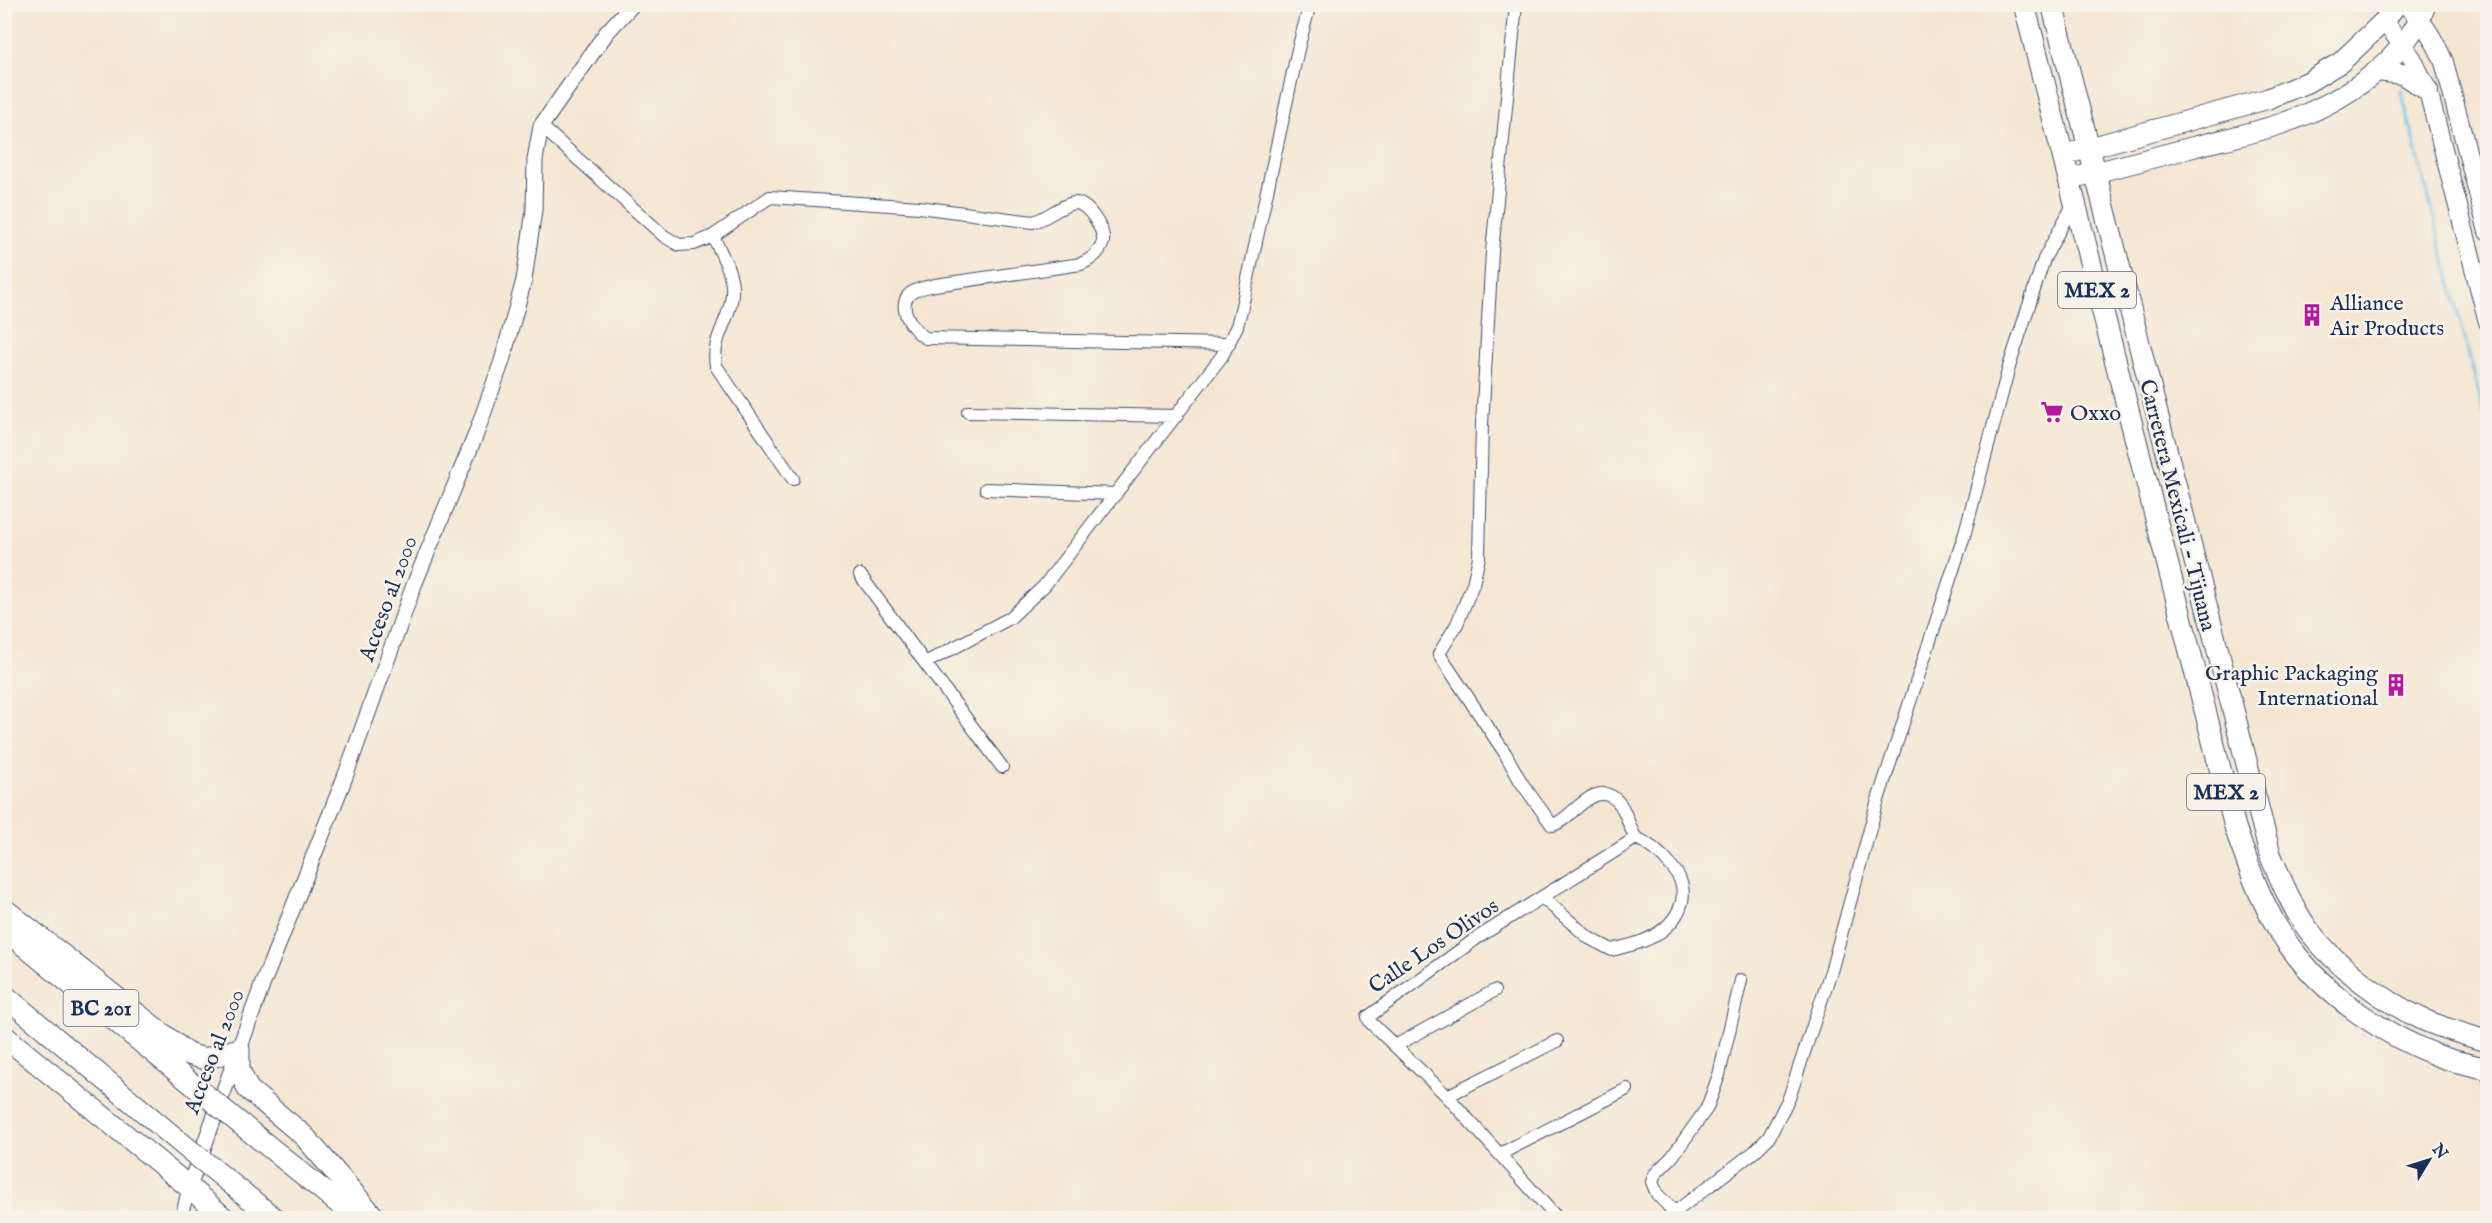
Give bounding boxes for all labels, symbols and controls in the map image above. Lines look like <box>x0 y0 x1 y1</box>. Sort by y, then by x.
road number: MEX 2 <box>2058 272 2136 308</box>
place label: Alliance Air Products <box>2329 290 2444 343</box>
building icon: Alliance Air Products <box>2299 302 2325 328</box>
street label: Carretera Mexicali - Tijuana <box>2132 377 2222 635</box>
supermarket icon: Oxxo <box>2039 399 2065 425</box>
place label: Oxxo <box>2070 400 2121 428</box>
street label: Acceso al 2000 <box>353 532 424 666</box>
place label: Graphic Packaging International <box>2205 660 2379 713</box>
building icon: Graphic Packaging International <box>2383 672 2409 698</box>
road number: MEX 2 <box>2187 774 2265 810</box>
street label: Calle Los Olivos <box>1363 893 1505 1001</box>
street label: Acceso al 2000 <box>178 985 251 1119</box>
road number: BC 201 <box>63 990 138 1026</box>
north arrow <box>2399 1130 2459 1190</box>
text: N <box>2426 1140 2451 1164</box>

